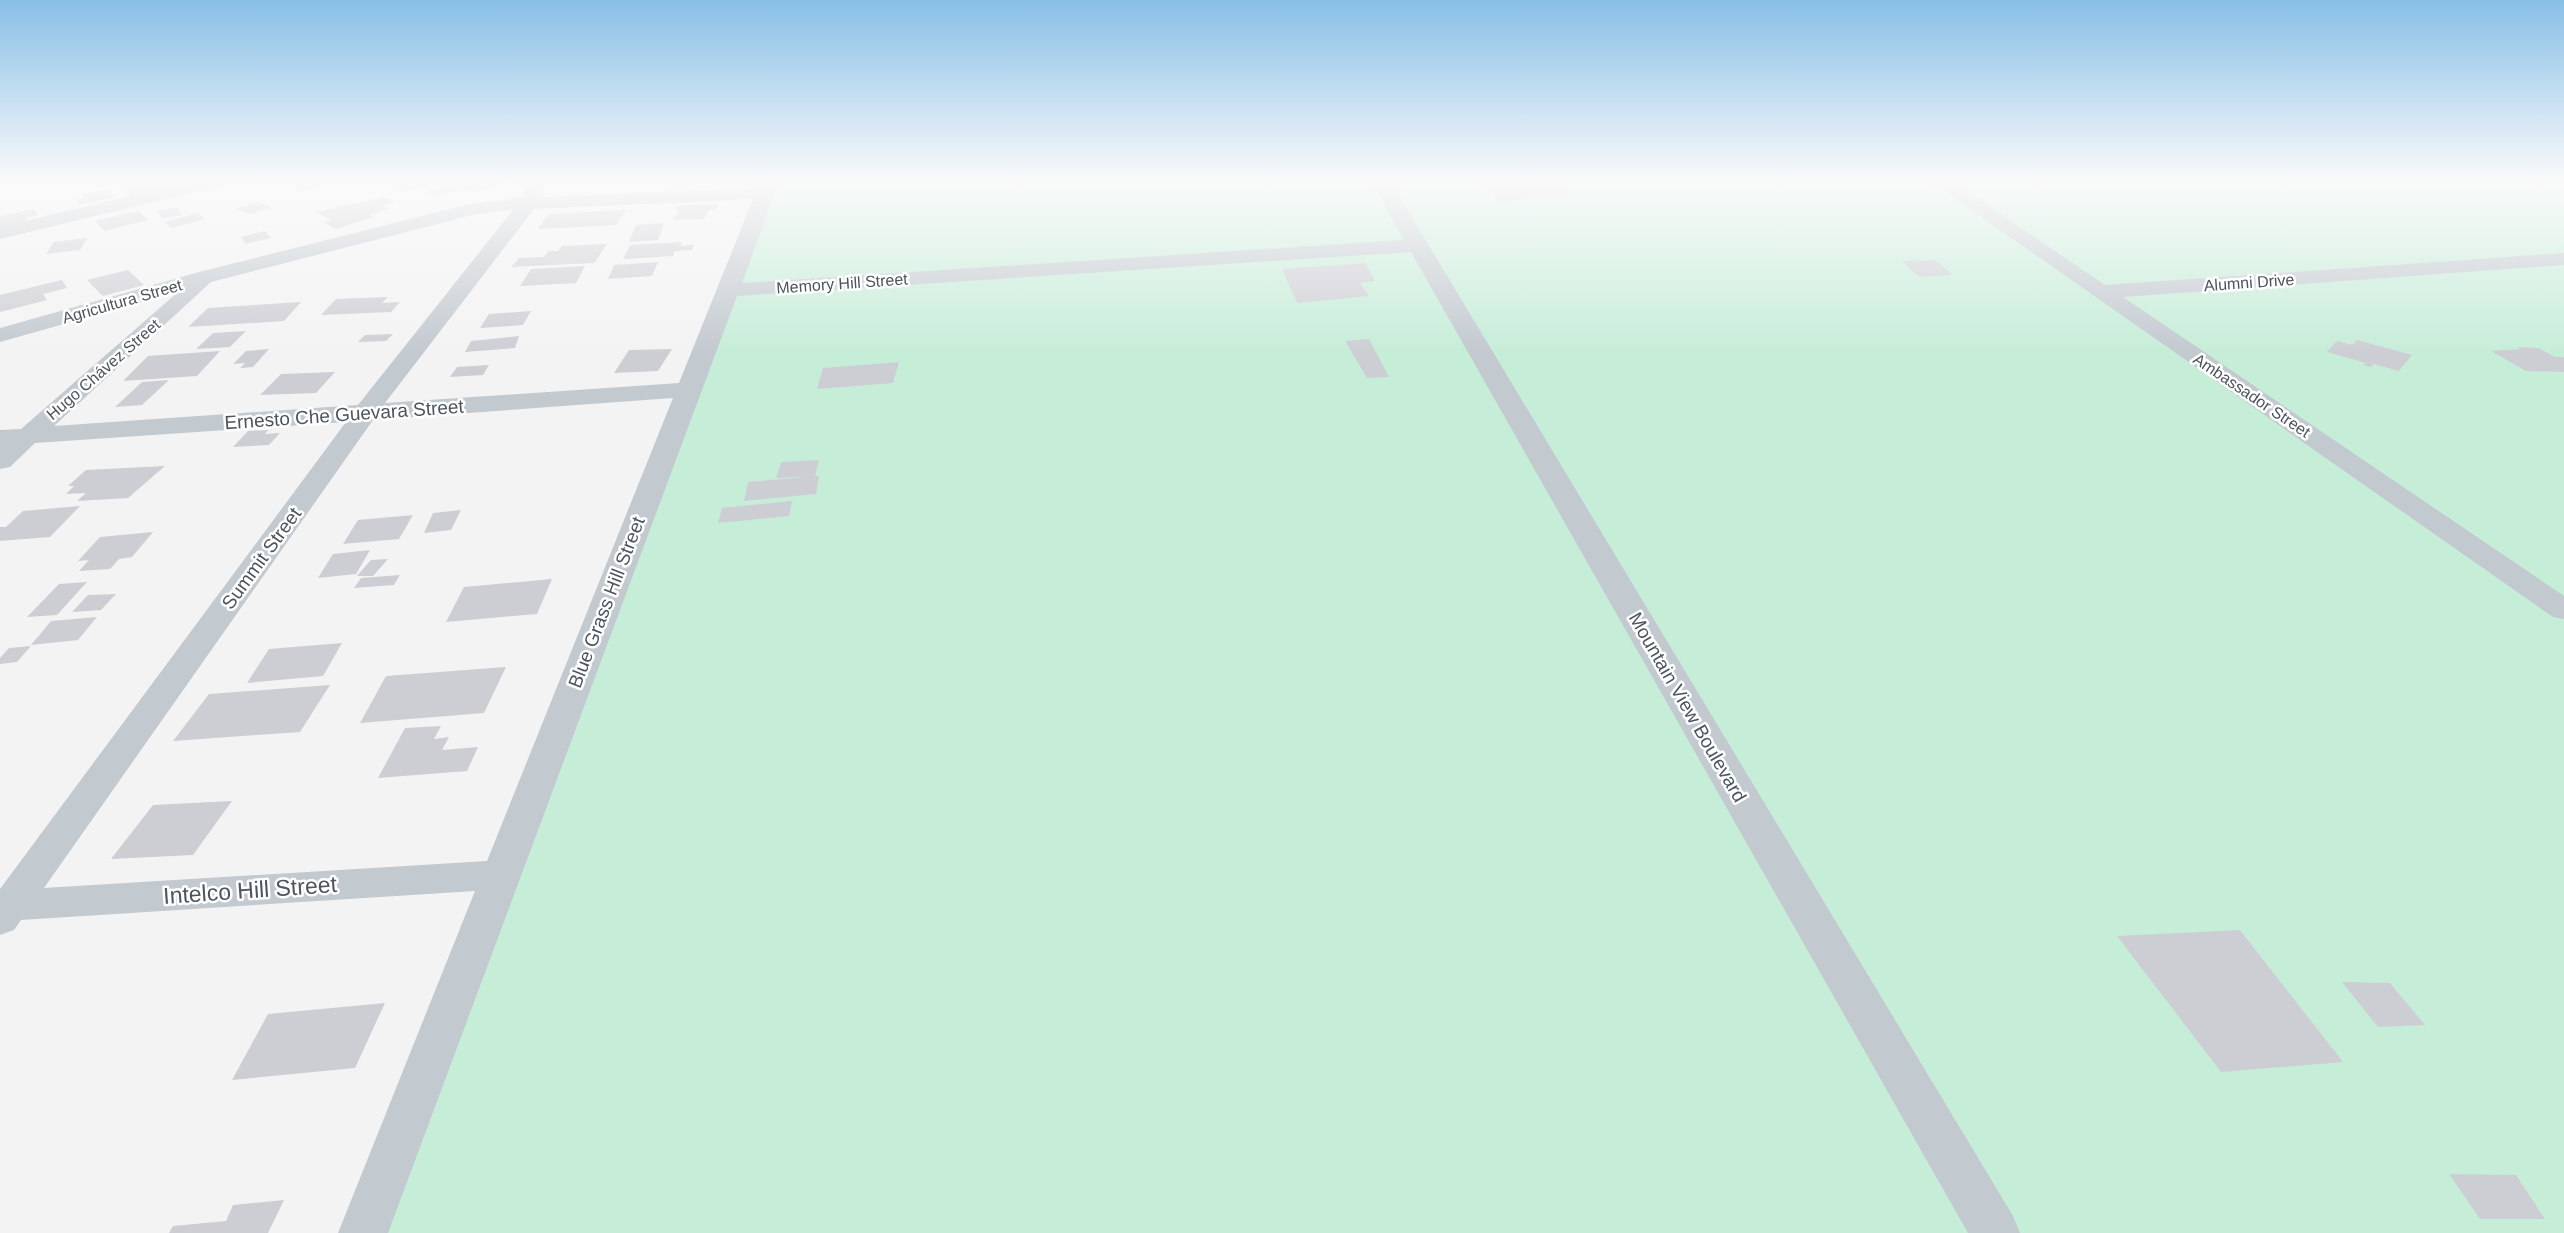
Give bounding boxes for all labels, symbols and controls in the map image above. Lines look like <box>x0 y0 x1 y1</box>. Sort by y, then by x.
street label: Memory Hill Street <box>776 270 909 297</box>
street label: Alumni Drive <box>2203 271 2295 294</box>
street label: Agricultura Street <box>60 276 184 327</box>
street label: Hugo Chávez Street <box>43 315 164 423</box>
street label: Ambassador Street <box>2190 350 2314 441</box>
street label: Ernesto Che Guevara Street <box>224 396 465 433</box>
street label: Summit Street <box>218 503 306 613</box>
street label: Blue Grass Hill Street <box>564 513 649 691</box>
street label: Mountain View Boulevard <box>1625 609 1750 806</box>
street label: Intelco Hill Street <box>162 871 338 909</box>

